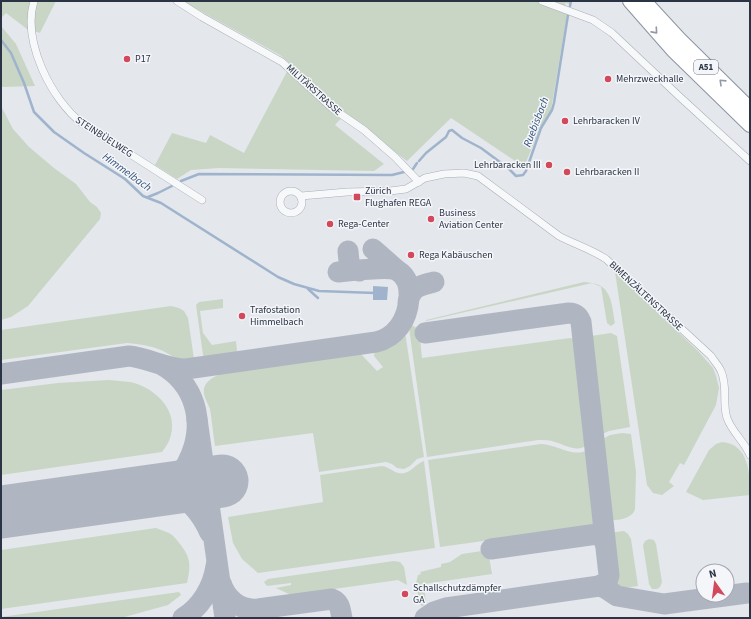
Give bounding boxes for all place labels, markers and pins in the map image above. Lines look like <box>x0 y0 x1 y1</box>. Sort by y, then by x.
place label: P17 <box>135 52 151 66</box>
marker: P17 <box>122 54 132 64</box>
place label: Mehrzweckhalle <box>616 72 684 86</box>
marker: Mehrzweckhalle <box>603 74 613 84</box>
place label: Lehrbaracken IV <box>573 114 641 128</box>
marker: Lehrbaracken IV <box>560 116 570 126</box>
place label: Lehrbaracken III <box>474 158 541 172</box>
marker: Lehrbaracken III <box>544 160 554 170</box>
place label: Lehrbaracken II <box>575 165 639 179</box>
marker: Lehrbaracken II <box>562 167 572 177</box>
place label: Zürich Flughafen REGA <box>365 184 432 210</box>
marker: Zürich Flughafen REGA <box>352 192 362 202</box>
place label: Business Aviation Center <box>439 206 503 232</box>
marker: Business Aviation Center <box>426 214 436 224</box>
place label: Rega-Center <box>338 217 390 231</box>
marker: Rega-Center <box>325 219 335 229</box>
place label: Rega Kabäuschen <box>419 248 493 262</box>
marker: Rega Kabäuschen <box>406 250 416 260</box>
place label: Trafostation Himmelbach <box>250 303 304 329</box>
marker: Trafostation Himmelbach <box>237 311 247 321</box>
place label: Schallschutzdämpfer GA <box>413 581 502 607</box>
marker: Schallschutzdämpfer GA <box>400 589 410 599</box>

